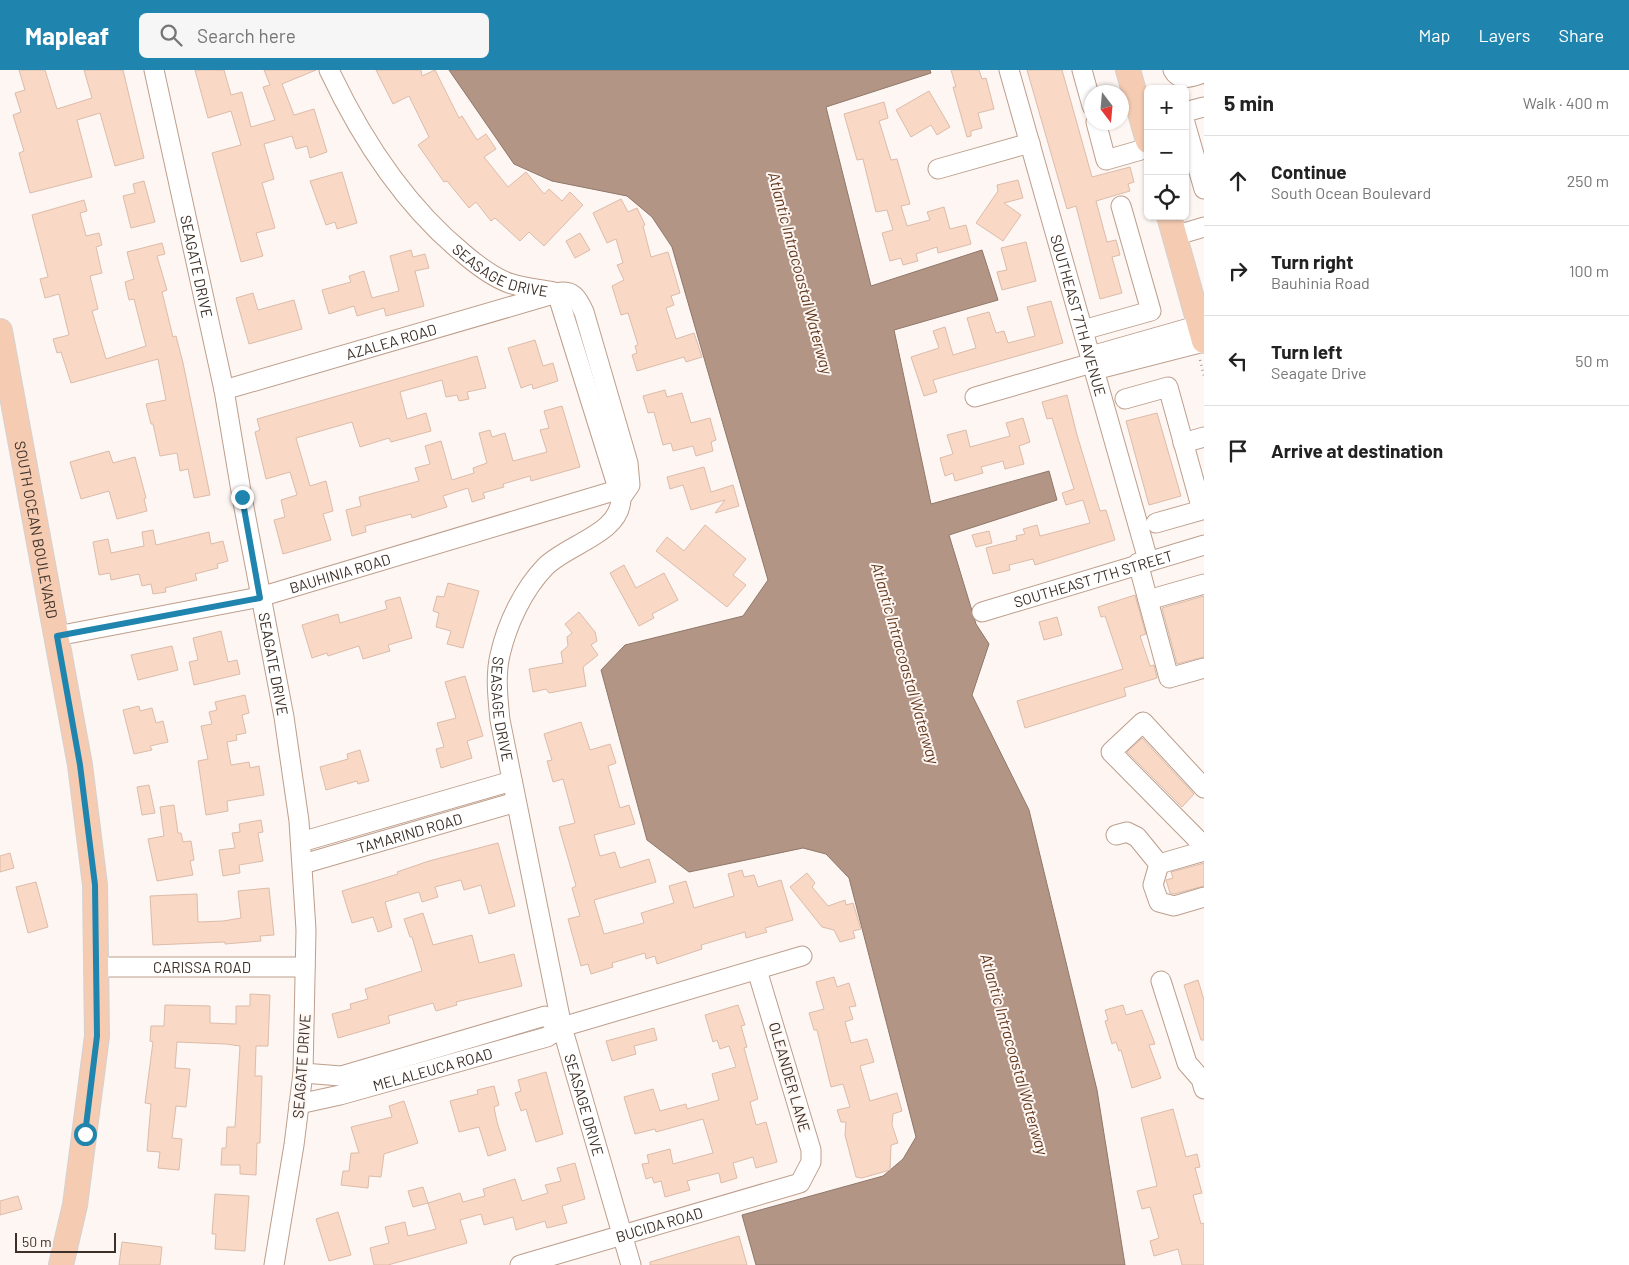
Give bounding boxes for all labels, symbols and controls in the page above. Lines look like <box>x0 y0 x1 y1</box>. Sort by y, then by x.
search box <box>139 13 489 58</box>
text: Mapleaf <box>25 21 109 50</box>
icon: search <box>157 21 185 49</box>
text: Search here <box>197 24 296 47</box>
text: Map <box>1418 24 1450 46</box>
text: Layers <box>1478 24 1531 46</box>
text: Share <box>1559 24 1604 46</box>
north arrow <box>1084 85 1129 130</box>
map controls <box>1144 85 1189 220</box>
button: + <box>1144 85 1189 130</box>
text: 5 min <box>1224 90 1274 115</box>
text: Walk · 400 m <box>1523 93 1609 112</box>
button: − <box>1144 130 1189 175</box>
text: Continue <box>1271 160 1347 183</box>
icon: ahead <box>1224 167 1252 195</box>
water label: Atlantic Intracoastal Waterway <box>765 170 837 377</box>
text: 250 m <box>1567 171 1609 190</box>
button: locate <box>1144 175 1189 220</box>
text: South Ocean Boulevard <box>1271 183 1431 202</box>
street label: SEAGATE DRIVE <box>177 213 217 319</box>
street label: SOUTHEAST 7TH AVENUE <box>1047 232 1110 398</box>
street label: SEASAGE DRIVE <box>449 239 549 300</box>
text: Turn right <box>1271 250 1353 273</box>
icon: right <box>1224 257 1252 285</box>
text: 100 m <box>1569 261 1609 280</box>
text: Bauhinia Road <box>1271 273 1370 292</box>
street label: AZALEA ROAD <box>344 320 438 363</box>
text: Turn left <box>1271 340 1342 363</box>
icon: left <box>1224 347 1252 375</box>
text: 50 m <box>1575 351 1609 370</box>
text: Seagate Drive <box>1271 363 1367 382</box>
icon: arrive <box>1224 437 1252 465</box>
street label: SOUTH OCEAN BOULEVARD <box>11 439 62 620</box>
text: Arrive at destination <box>1271 439 1443 462</box>
route end <box>231 486 254 509</box>
street label: SOUTHEAST 7TH STREET <box>1011 546 1175 611</box>
street label: BAUHINIA ROAD <box>287 549 392 597</box>
water label: Atlantic Intracoastal Waterway <box>868 560 944 767</box>
street label: SEAGATE DRIVE <box>255 611 293 717</box>
street label: SEASAGE DRIVE <box>488 655 517 763</box>
street label: TAMARIND ROAD <box>355 809 464 857</box>
water label: Atlantic Intracoastal Waterway <box>977 951 1053 1158</box>
street label: CARISSA ROAD <box>153 958 251 976</box>
street label: SEAGATE DRIVE <box>288 1013 314 1119</box>
street label: OLEANDER LANE <box>766 1020 814 1134</box>
street label: MELALEUCA ROAD <box>371 1044 494 1094</box>
street label: SEASAGE DRIVE <box>561 1052 608 1158</box>
route start <box>74 1123 97 1146</box>
street label: BUCIDA ROAD <box>613 1203 705 1246</box>
scale bar <box>15 1230 116 1253</box>
text: 50 m <box>22 1233 51 1250</box>

